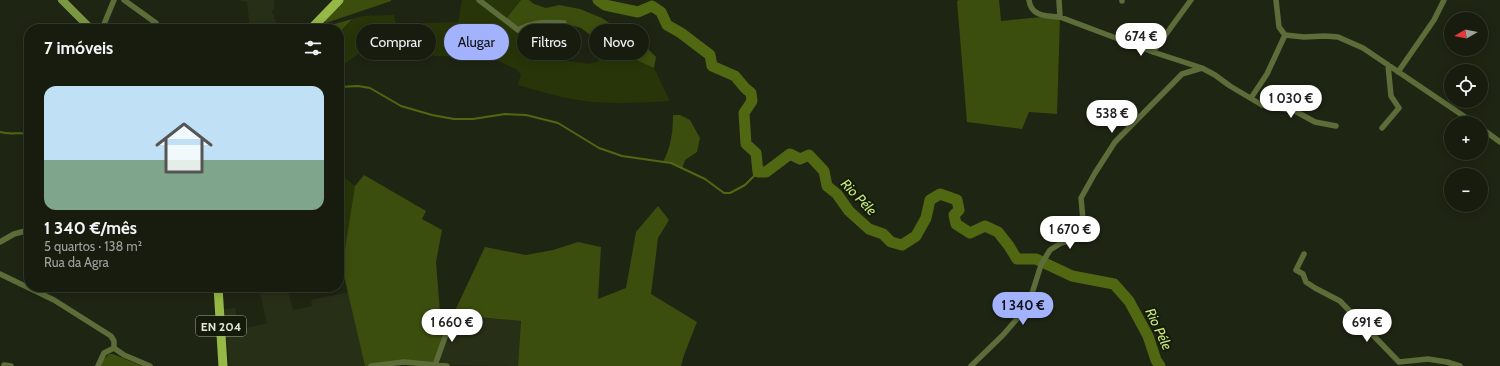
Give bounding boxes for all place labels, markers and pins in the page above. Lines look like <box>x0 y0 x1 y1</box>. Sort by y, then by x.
pin: 674 € <box>1113 23 1169 57</box>
pin: 1 030 € <box>1254 85 1328 119</box>
pin: 538 € <box>1084 100 1140 134</box>
pin: 1 670 € <box>1033 216 1107 250</box>
pin: 1 340 € <box>986 292 1060 326</box>
pin: 1 660 € <box>415 309 489 343</box>
pin: 691 € <box>1339 309 1395 343</box>

